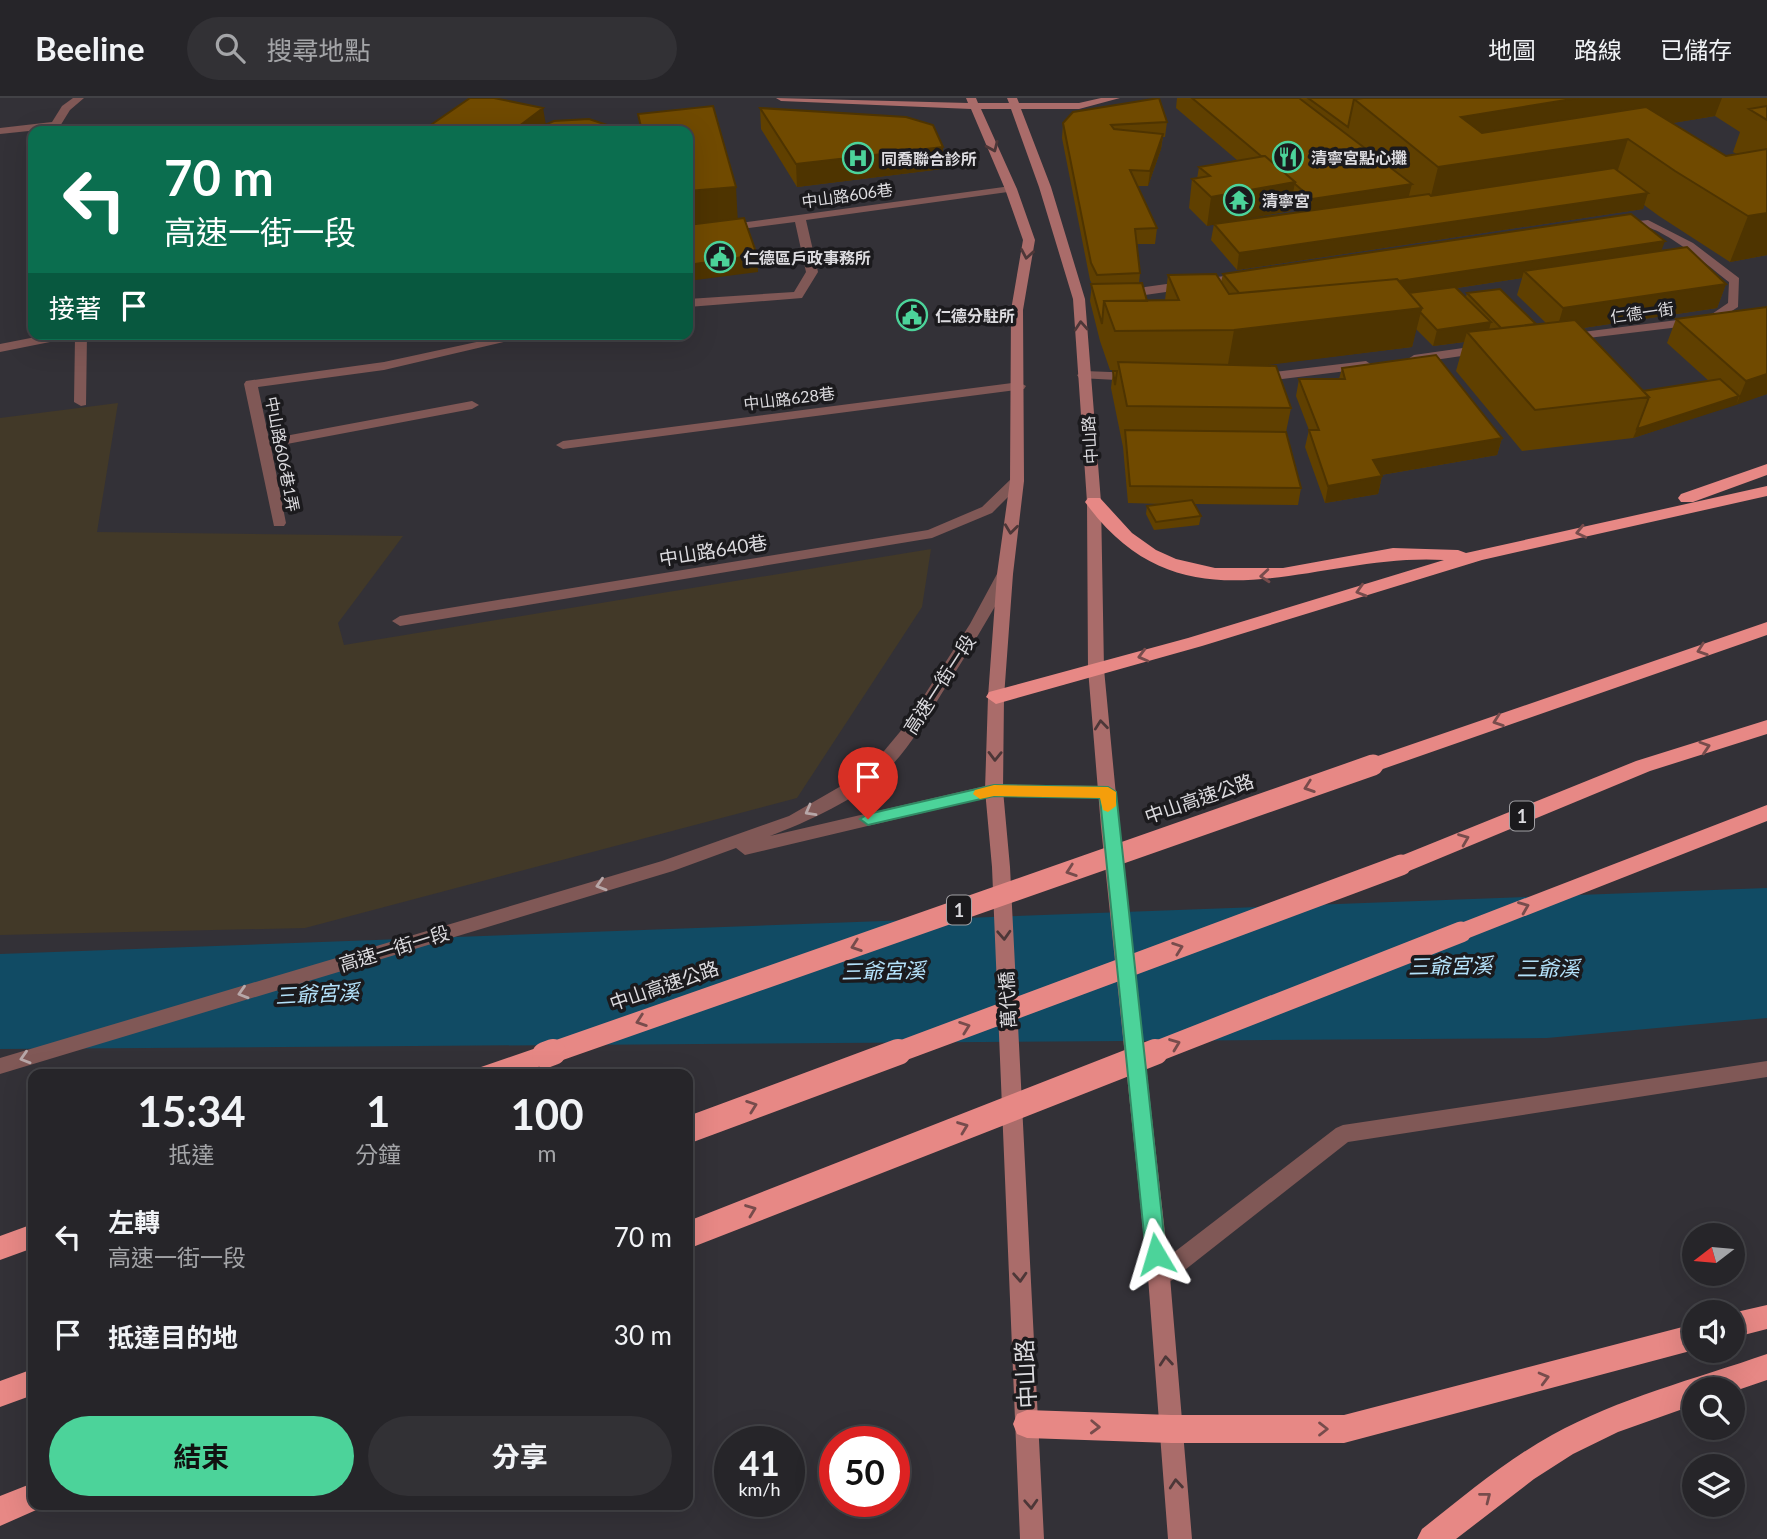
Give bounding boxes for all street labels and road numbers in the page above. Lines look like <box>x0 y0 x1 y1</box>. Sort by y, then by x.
street label: 中山路606巷 <box>800 179 894 211</box>
street label: 仁德一街 <box>1609 298 1675 326</box>
street label: 中山路628巷 <box>742 383 836 413</box>
street label: 中山路606巷1弄 <box>263 395 303 513</box>
street label: 中山路 <box>1078 415 1100 465</box>
street label: 中山路640巷 <box>657 530 769 570</box>
street label: 高速一街一段 <box>898 630 980 738</box>
street label: 中山高速公路 <box>1141 769 1257 827</box>
road number: 1 <box>1510 802 1534 830</box>
road number: 1 <box>947 896 971 924</box>
street label: 高速一街一段 <box>336 920 452 976</box>
street label: 中山高速公路 <box>606 956 722 1014</box>
street label: 萬代橋 <box>994 971 1020 1029</box>
street label: 中山路 <box>1009 1339 1041 1409</box>

